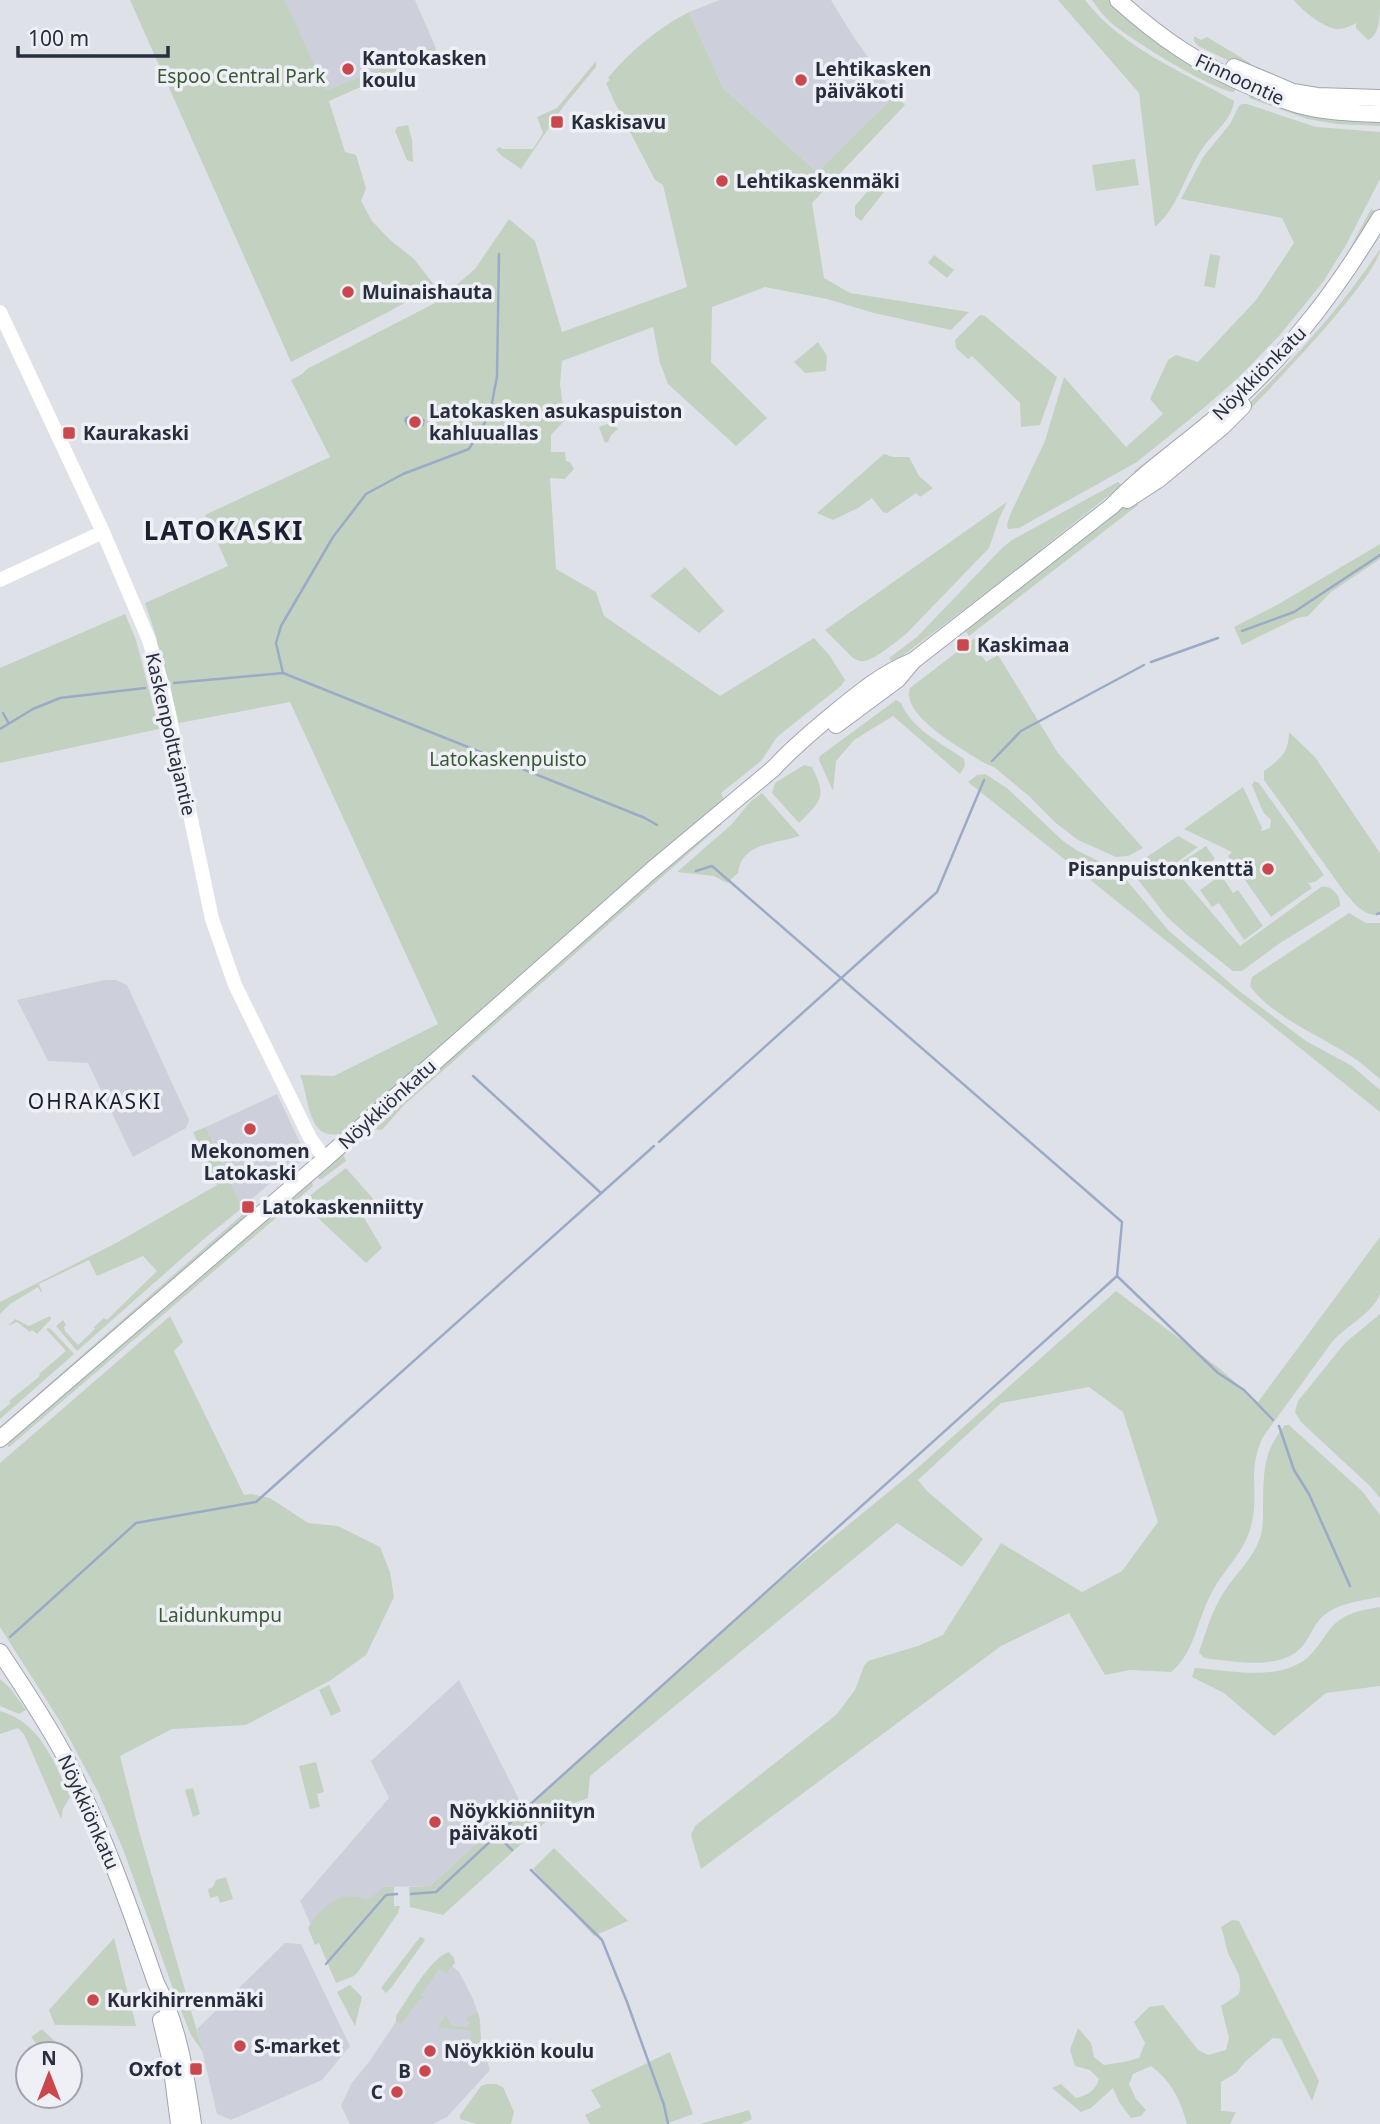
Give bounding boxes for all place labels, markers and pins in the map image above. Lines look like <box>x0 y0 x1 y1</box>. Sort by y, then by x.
place label: Kantokasken koulu <box>362 45 487 93</box>
place label: Lehtikasken päiväkoti <box>815 56 931 104</box>
marker: Kantokasken koulu <box>340 61 356 77</box>
marker: Lehtikasken päiväkoti <box>793 72 809 88</box>
place label: Kaskisavu <box>571 109 666 135</box>
marker: Kaskisavu <box>549 114 565 130</box>
place label: Lehtikaskenmäki <box>736 168 900 194</box>
marker: Lehtikaskenmäki <box>714 173 730 189</box>
place label: Muinaishauta <box>362 279 493 305</box>
marker: Muinaishauta <box>340 284 356 300</box>
place label: Latokasken asukaspuiston kahluuallas <box>429 398 682 446</box>
marker: Latokasken asukaspuiston kahluuallas <box>407 414 423 430</box>
place label: Kaurakaski <box>83 420 189 446</box>
marker: Kaurakaski <box>61 425 77 441</box>
place label: Kaskimaa <box>977 632 1069 658</box>
marker: Kaskimaa <box>955 637 971 653</box>
place label: Pisanpuistonkenttä <box>1068 856 1254 882</box>
marker: Pisanpuistonkenttä <box>1260 861 1276 877</box>
marker: Mekonomen Latokaski <box>242 1121 258 1137</box>
place label: Mekonomen Latokaski <box>190 1138 310 1186</box>
place label: Latokaskenniitty <box>262 1194 423 1220</box>
marker: Latokaskenniitty <box>240 1199 256 1215</box>
place label: Nöykkiönniityn päiväkoti <box>449 1798 595 1846</box>
marker: Nöykkiönniityn päiväkoti <box>427 1814 443 1830</box>
place label: Kurkihirrenmäki <box>107 1987 264 2013</box>
marker: Kurkihirrenmäki <box>85 1992 101 2008</box>
place label: S-market <box>254 2033 340 2059</box>
marker: S-market <box>232 2038 248 2054</box>
place label: Nöykkiön koulu <box>444 2038 594 2064</box>
marker: Nöykkiön koulu <box>422 2043 438 2059</box>
place label: Oxfot <box>129 2056 182 2082</box>
place label: B <box>398 2058 411 2084</box>
marker: Oxfot <box>188 2061 204 2077</box>
marker: B <box>417 2063 433 2079</box>
place label: C <box>371 2079 383 2105</box>
marker: C <box>389 2084 405 2100</box>

